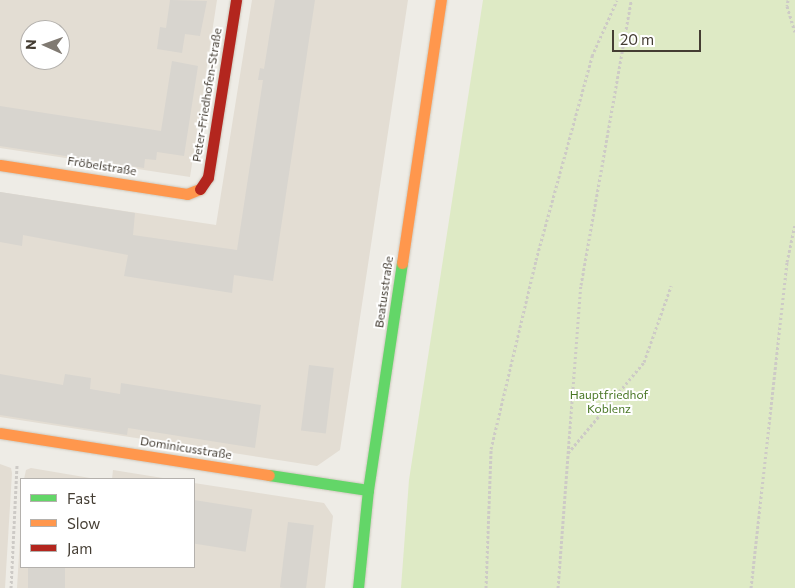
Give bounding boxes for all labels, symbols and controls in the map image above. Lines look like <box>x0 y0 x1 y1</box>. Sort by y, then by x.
north arrow <box>20 20 70 70</box>
scale bar <box>615 20 704 52</box>
street label: Peter-Friedhofen-Straße <box>189 27 225 163</box>
text: 20 m <box>620 30 654 48</box>
text: N <box>22 39 39 50</box>
street label: Fröbelstraße <box>66 153 138 179</box>
street label: Beatusstraße <box>372 255 396 329</box>
park label: Hauptfriedhof Koblenz <box>570 388 648 416</box>
street label: Dominicusstraße <box>139 434 233 462</box>
legend <box>20 478 195 568</box>
text: Fast <box>67 489 96 507</box>
text: Slow <box>67 514 100 532</box>
text: Jam <box>67 539 92 557</box>

